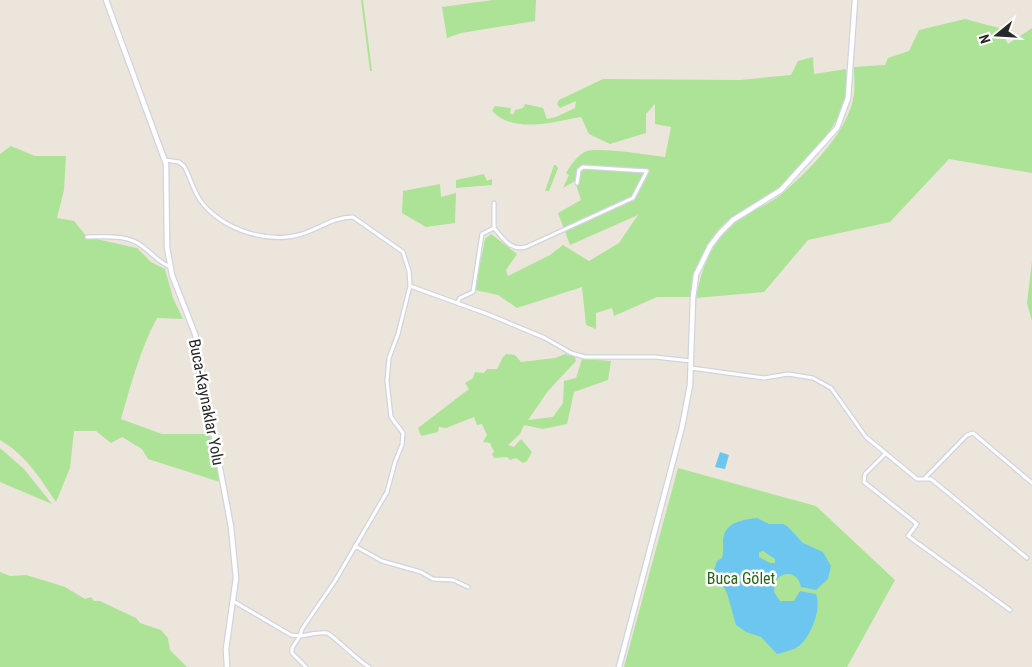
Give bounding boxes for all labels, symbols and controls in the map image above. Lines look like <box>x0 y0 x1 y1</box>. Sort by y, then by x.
north arrow <box>972 10 1022 60</box>
text: N <box>976 32 994 46</box>
street label: Buca-Kaynaklar Yolu <box>185 337 228 467</box>
park label: Buca Gölet <box>707 569 776 588</box>

